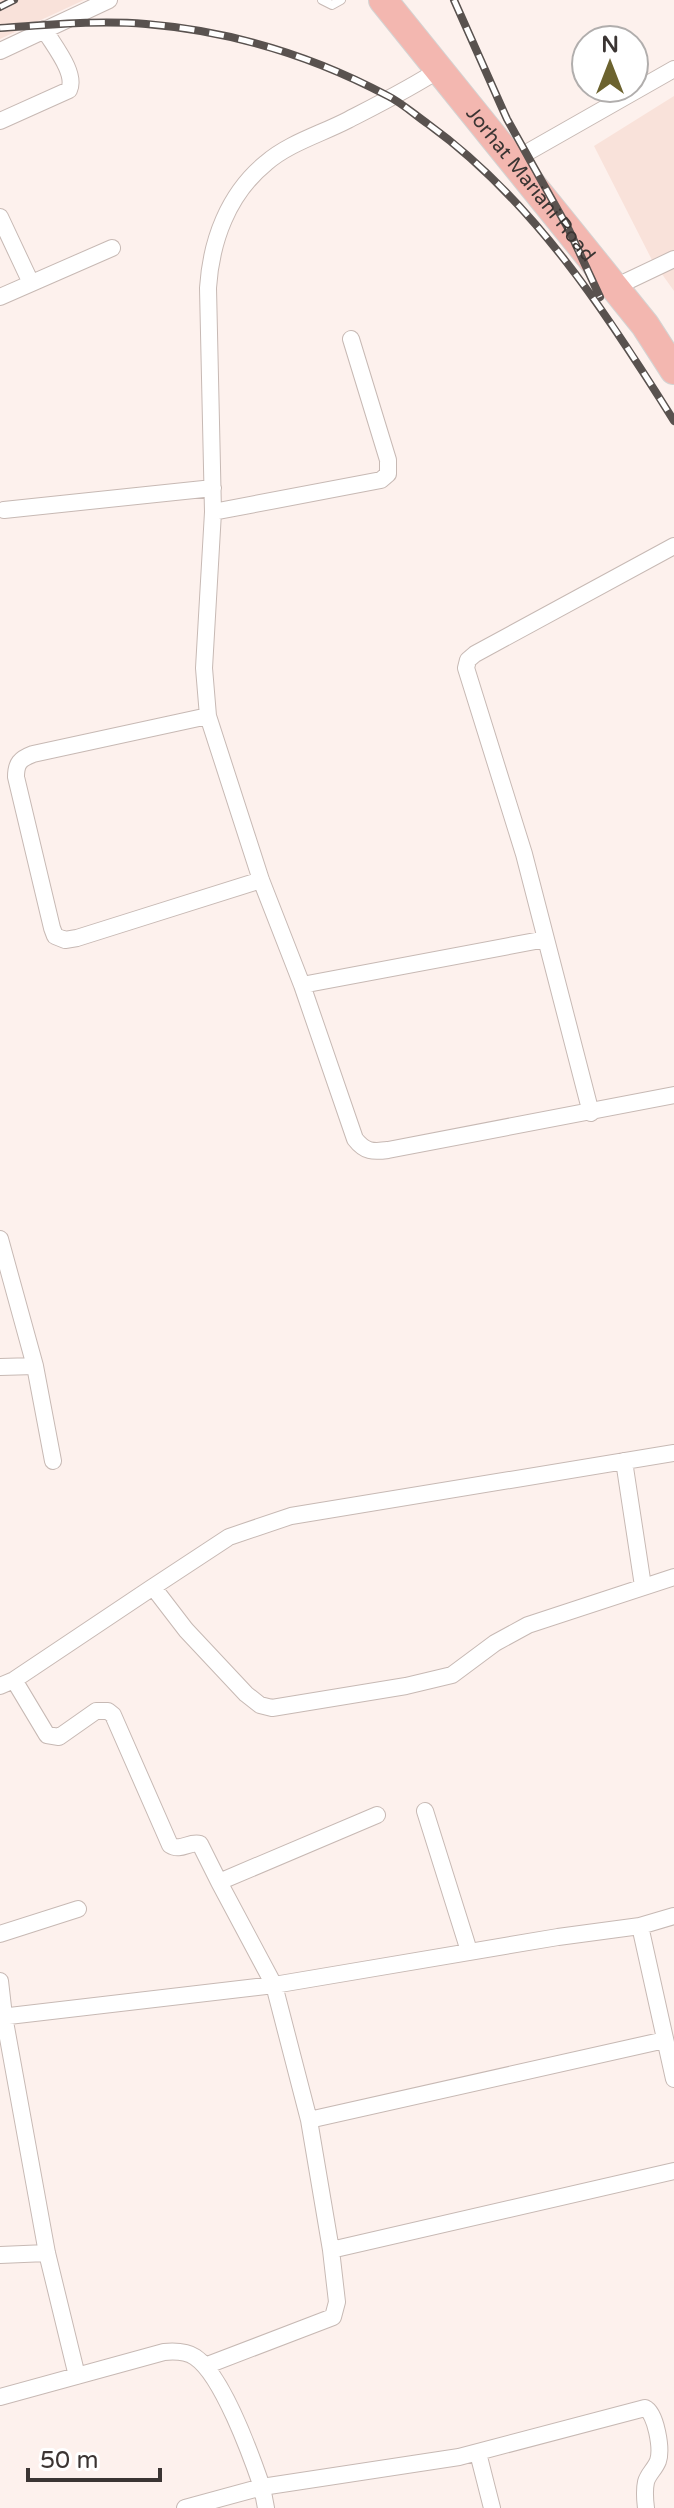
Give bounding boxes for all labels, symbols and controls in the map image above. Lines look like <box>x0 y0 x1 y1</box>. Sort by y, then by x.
north arrow <box>570 24 650 104</box>
text: N <box>601 32 619 58</box>
street label: Jorhat Mariani Road <box>461 102 600 267</box>
scale bar <box>28 2432 160 2482</box>
text: 50 m <box>40 2446 98 2475</box>

